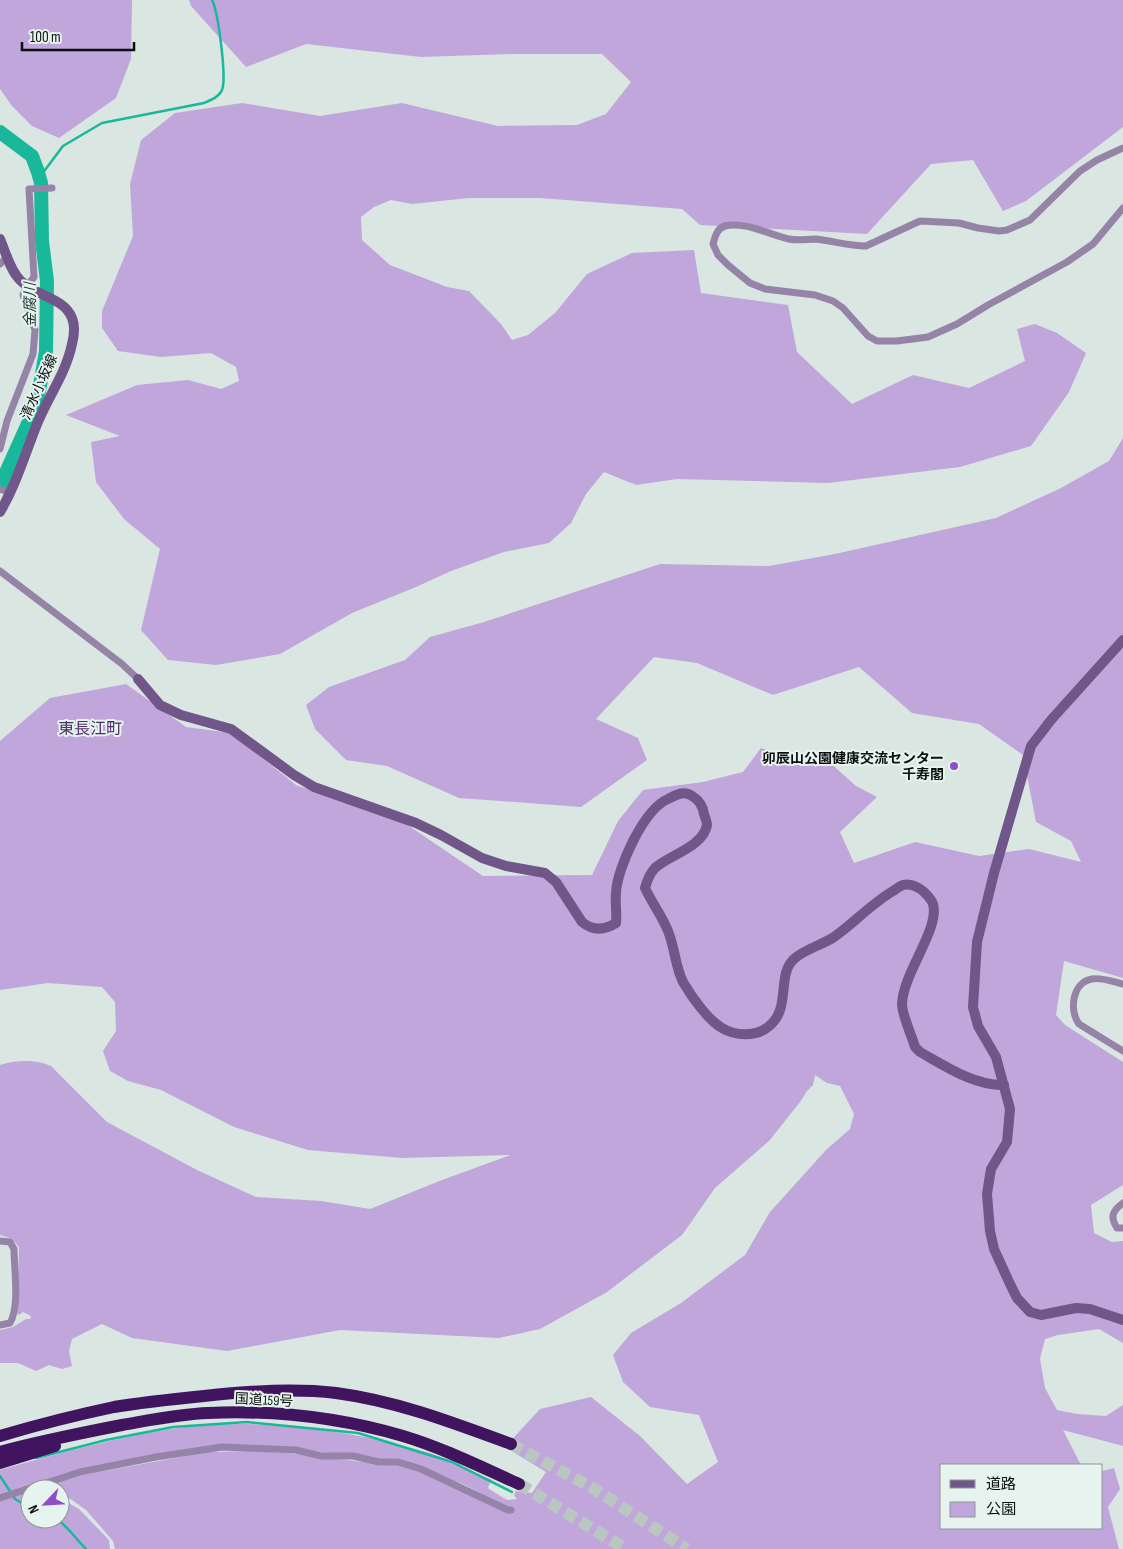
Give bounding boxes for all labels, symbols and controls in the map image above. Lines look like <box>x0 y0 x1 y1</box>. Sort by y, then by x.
scale bar <box>22 20 135 52</box>
text: 100 m <box>30 28 61 47</box>
water label: 金腐川 <box>21 281 40 328</box>
street label: 清水小坂線 <box>17 352 61 422</box>
district label: 東長江町 <box>58 720 122 739</box>
place label: 卯辰山公園健康交流センター 千寿閣 <box>762 750 944 783</box>
marker: 卯辰山公園健康交流センター 千寿閣 <box>948 760 960 772</box>
street label: 国道159号 <box>234 1390 294 1410</box>
legend <box>940 1464 1103 1529</box>
text: 道路 <box>986 1475 1016 1494</box>
north arrow <box>20 1479 70 1529</box>
text: 公園 <box>986 1500 1016 1519</box>
text: N <box>24 1502 43 1516</box>

